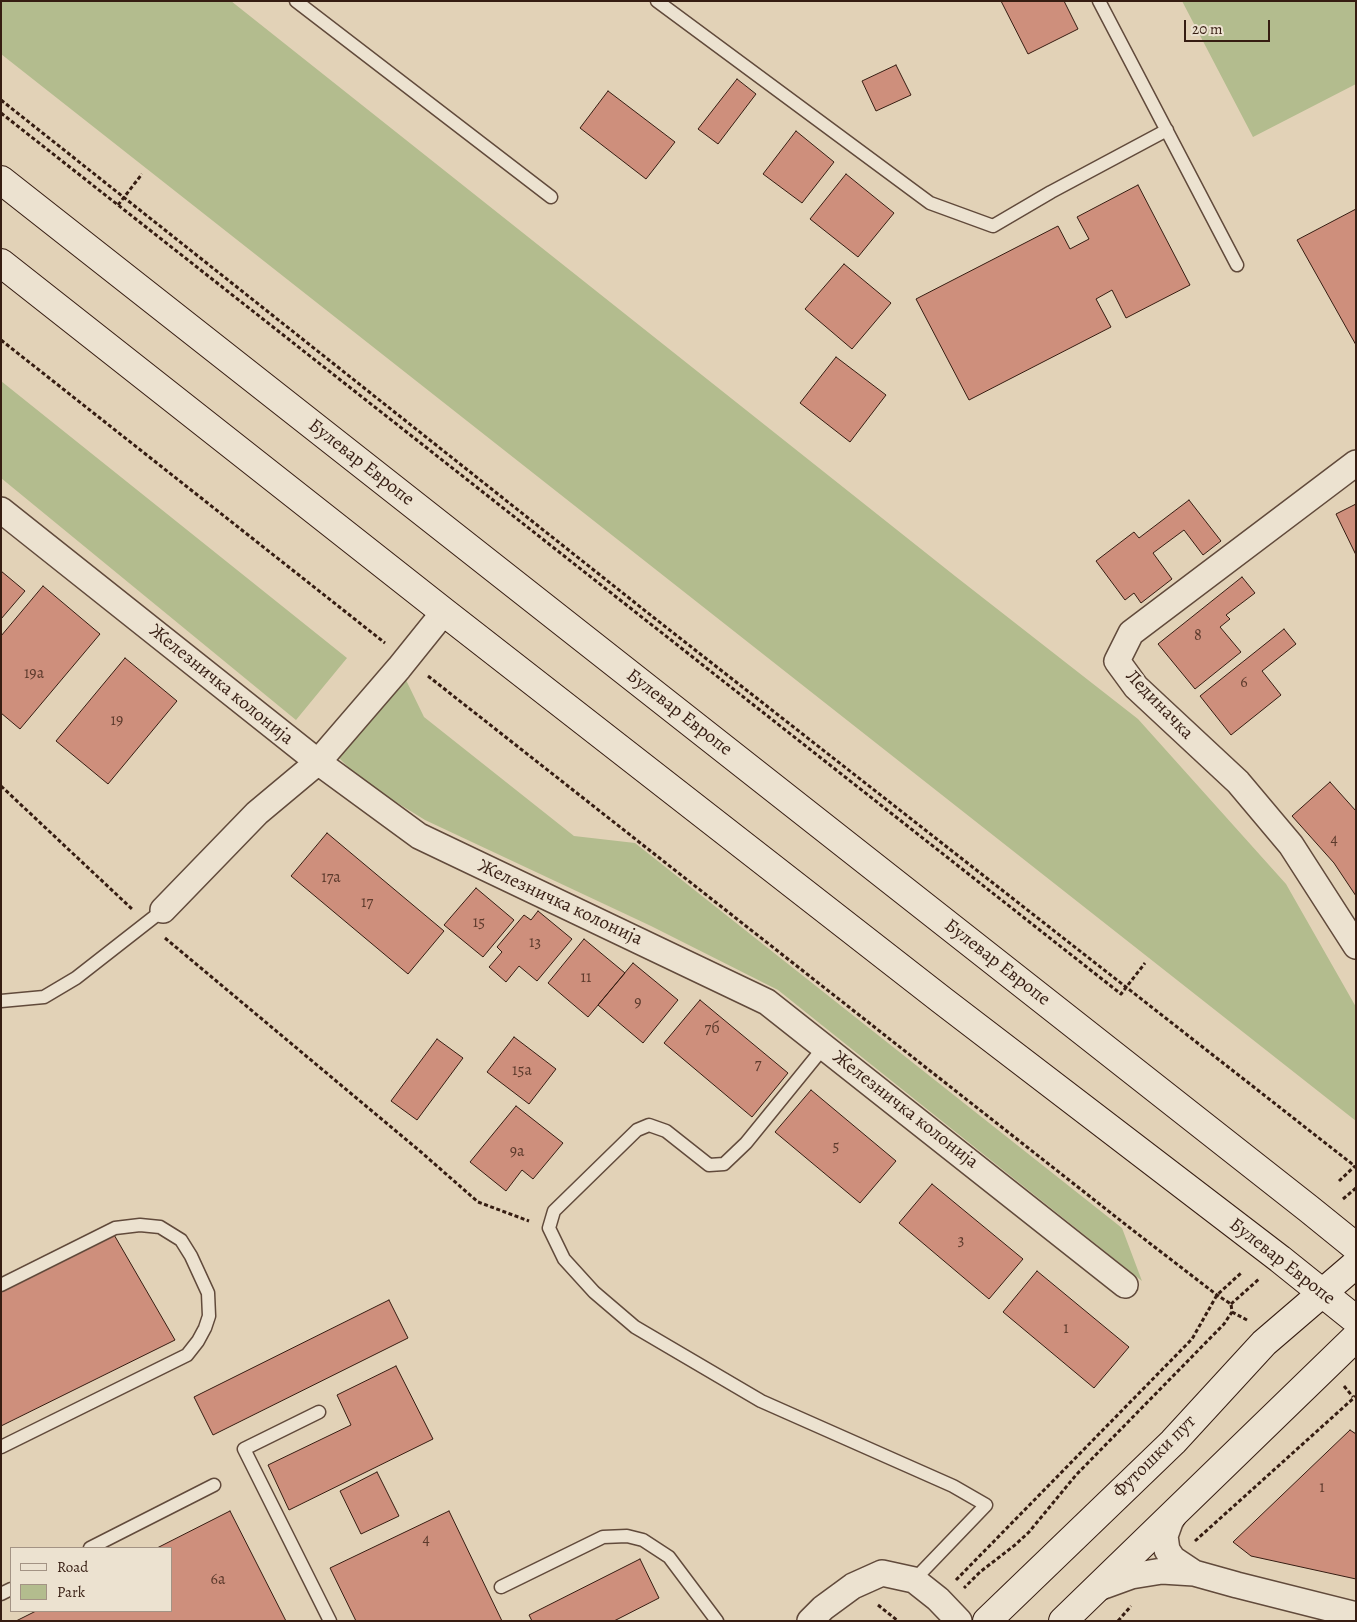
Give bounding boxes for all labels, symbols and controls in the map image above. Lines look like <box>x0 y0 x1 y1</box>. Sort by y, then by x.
scale bar <box>1187 10 1273 42</box>
text: 20 m <box>1192 19 1223 39</box>
street label: Булевар Европе <box>303 415 419 511</box>
street label: Железничка колонија <box>144 620 298 750</box>
house number: 8 <box>1194 626 1202 646</box>
house number: 19a <box>24 664 44 684</box>
street label: Булевар Европе <box>621 665 737 761</box>
street label: Лединачка <box>1120 665 1198 745</box>
house number: 6 <box>1240 673 1248 693</box>
house number: 19 <box>111 711 123 731</box>
house number: 4 <box>1330 830 1338 850</box>
street label: Железничка колонија <box>474 855 646 951</box>
house number: 17a <box>321 868 341 888</box>
house number: 17 <box>361 893 373 913</box>
house number: 15 <box>473 913 485 933</box>
street label: Булевар Европе <box>939 915 1055 1011</box>
house number: 13 <box>529 933 541 953</box>
house number: 11 <box>581 968 591 988</box>
house number: 9 <box>634 993 642 1013</box>
house number: 7б <box>704 1019 720 1039</box>
street label: Железничка колонија <box>828 1046 982 1174</box>
house number: 7 <box>755 1055 761 1075</box>
house number: 15a <box>512 1061 532 1081</box>
house number: 5 <box>833 1137 839 1157</box>
house number: 9a <box>510 1142 524 1162</box>
street label: Булевар Европе <box>1224 1214 1340 1310</box>
house number: 3 <box>958 1231 964 1251</box>
house number: 1 <box>1063 1319 1069 1339</box>
street label: Футошки пут <box>1109 1411 1201 1503</box>
house number: 1 <box>1319 1478 1325 1498</box>
house number: 4 <box>422 1530 430 1550</box>
legend <box>10 1547 172 1612</box>
text: Road <box>57 1557 88 1577</box>
house number: 6a <box>211 1570 225 1590</box>
text: Park <box>57 1582 85 1602</box>

